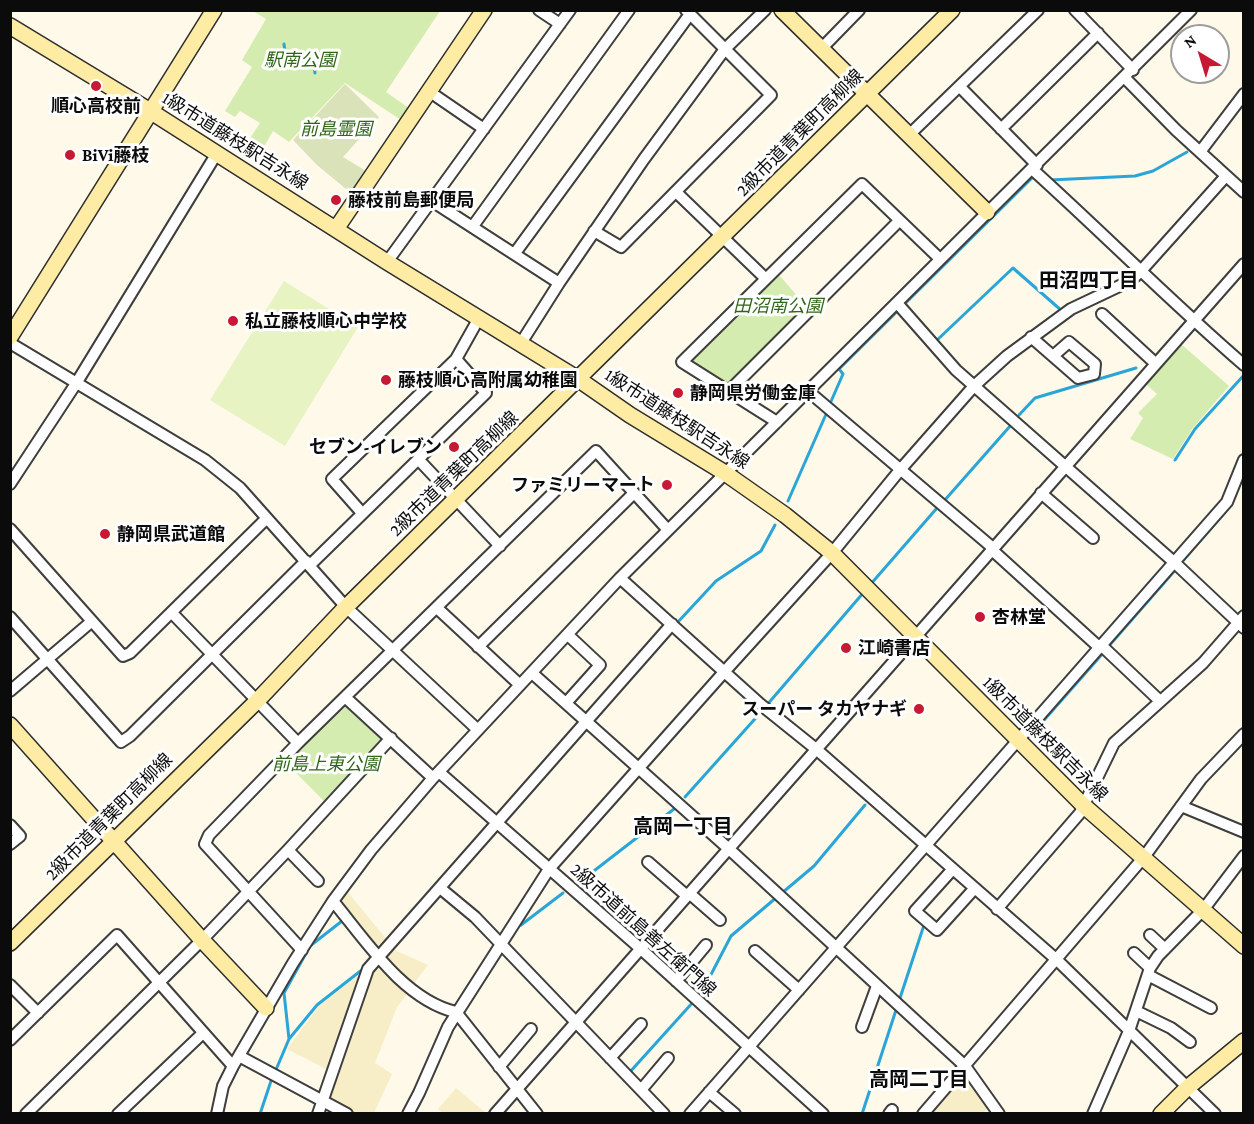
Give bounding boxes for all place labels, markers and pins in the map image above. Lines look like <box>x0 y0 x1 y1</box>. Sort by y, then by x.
marker: 順心高校前 <box>89 79 103 93</box>
place label: 順心高校前 <box>51 95 141 117</box>
place label: BiVi藤枝 <box>82 144 149 166</box>
marker: BiVi藤枝 <box>63 148 77 162</box>
place label: 藤枝前島郵便局 <box>348 189 474 211</box>
marker: 藤枝前島郵便局 <box>329 193 343 207</box>
place label: 私立藤枝順心中学校 <box>245 310 407 332</box>
marker: 私立藤枝順心中学校 <box>226 314 240 328</box>
place label: 藤枝順心高附属幼稚園 <box>398 369 578 391</box>
marker: 藤枝順心高附属幼稚園 <box>379 373 393 387</box>
place label: 静岡県労働金庫 <box>690 382 816 404</box>
marker: 静岡県労働金庫 <box>671 386 685 400</box>
place label: セブン-イレブン <box>309 436 442 458</box>
marker: セブン-イレブン <box>447 440 461 454</box>
place label: ファミリーマート <box>511 474 655 496</box>
marker: ファミリーマート <box>660 478 674 492</box>
place label: 静岡県武道館 <box>117 523 225 545</box>
marker: 静岡県武道館 <box>98 527 112 541</box>
place label: 杏林堂 <box>992 606 1046 628</box>
marker: 杏林堂 <box>973 610 987 624</box>
place label: 江崎書店 <box>858 637 930 659</box>
marker: 江崎書店 <box>839 641 853 655</box>
place label: スーパー タカヤナギ <box>742 698 907 720</box>
marker: スーパー タカヤナギ <box>912 702 926 716</box>

